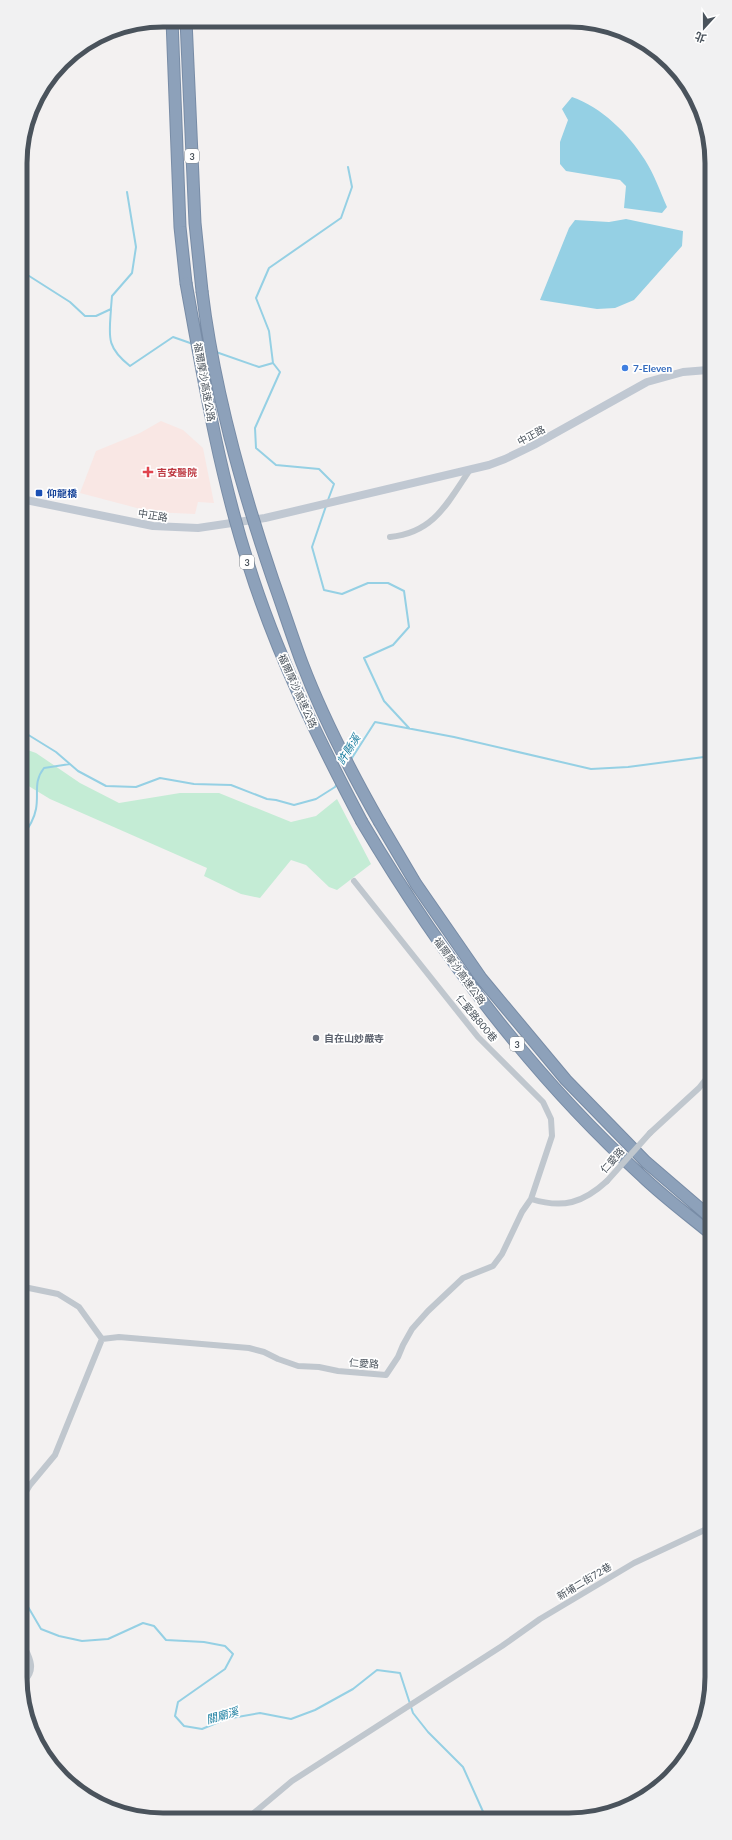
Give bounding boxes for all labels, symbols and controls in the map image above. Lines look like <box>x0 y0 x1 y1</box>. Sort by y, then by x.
north arrow <box>684 8 724 48</box>
text: 北 <box>693 30 708 46</box>
road number: 3 <box>185 149 199 163</box>
street label: 福爾摩沙高速公路 <box>192 342 218 422</box>
place label: 7-Eleven <box>633 362 672 374</box>
marker: 7-Eleven <box>620 363 630 373</box>
street label: 中正路 <box>515 423 547 447</box>
marker: 吉安醫院 <box>142 466 154 478</box>
place label: 吉安醫院 <box>157 466 197 478</box>
place label: 仰龍橋 <box>46 487 77 499</box>
marker: 仰龍橋 <box>34 488 44 498</box>
street label: 中正路 <box>137 507 169 523</box>
road number: 3 <box>240 555 254 569</box>
street label: 福爾摩沙高速公路 <box>276 652 320 730</box>
water label: 許縣溪 <box>334 730 363 766</box>
street label: 福爾摩沙高速公路 <box>432 935 488 1007</box>
street label: 仁愛路800巷 <box>454 992 500 1044</box>
place label: 自在山妙嚴寺 <box>324 1032 384 1044</box>
marker: 自在山妙嚴寺 <box>311 1033 321 1043</box>
road number: 3 <box>510 1037 524 1051</box>
street label: 仁愛路 <box>598 1145 626 1175</box>
street label: 仁愛路 <box>349 1356 379 1370</box>
street label: 新埔二街72巷 <box>555 1560 613 1602</box>
water label: 關廟溪 <box>204 1704 242 1726</box>

